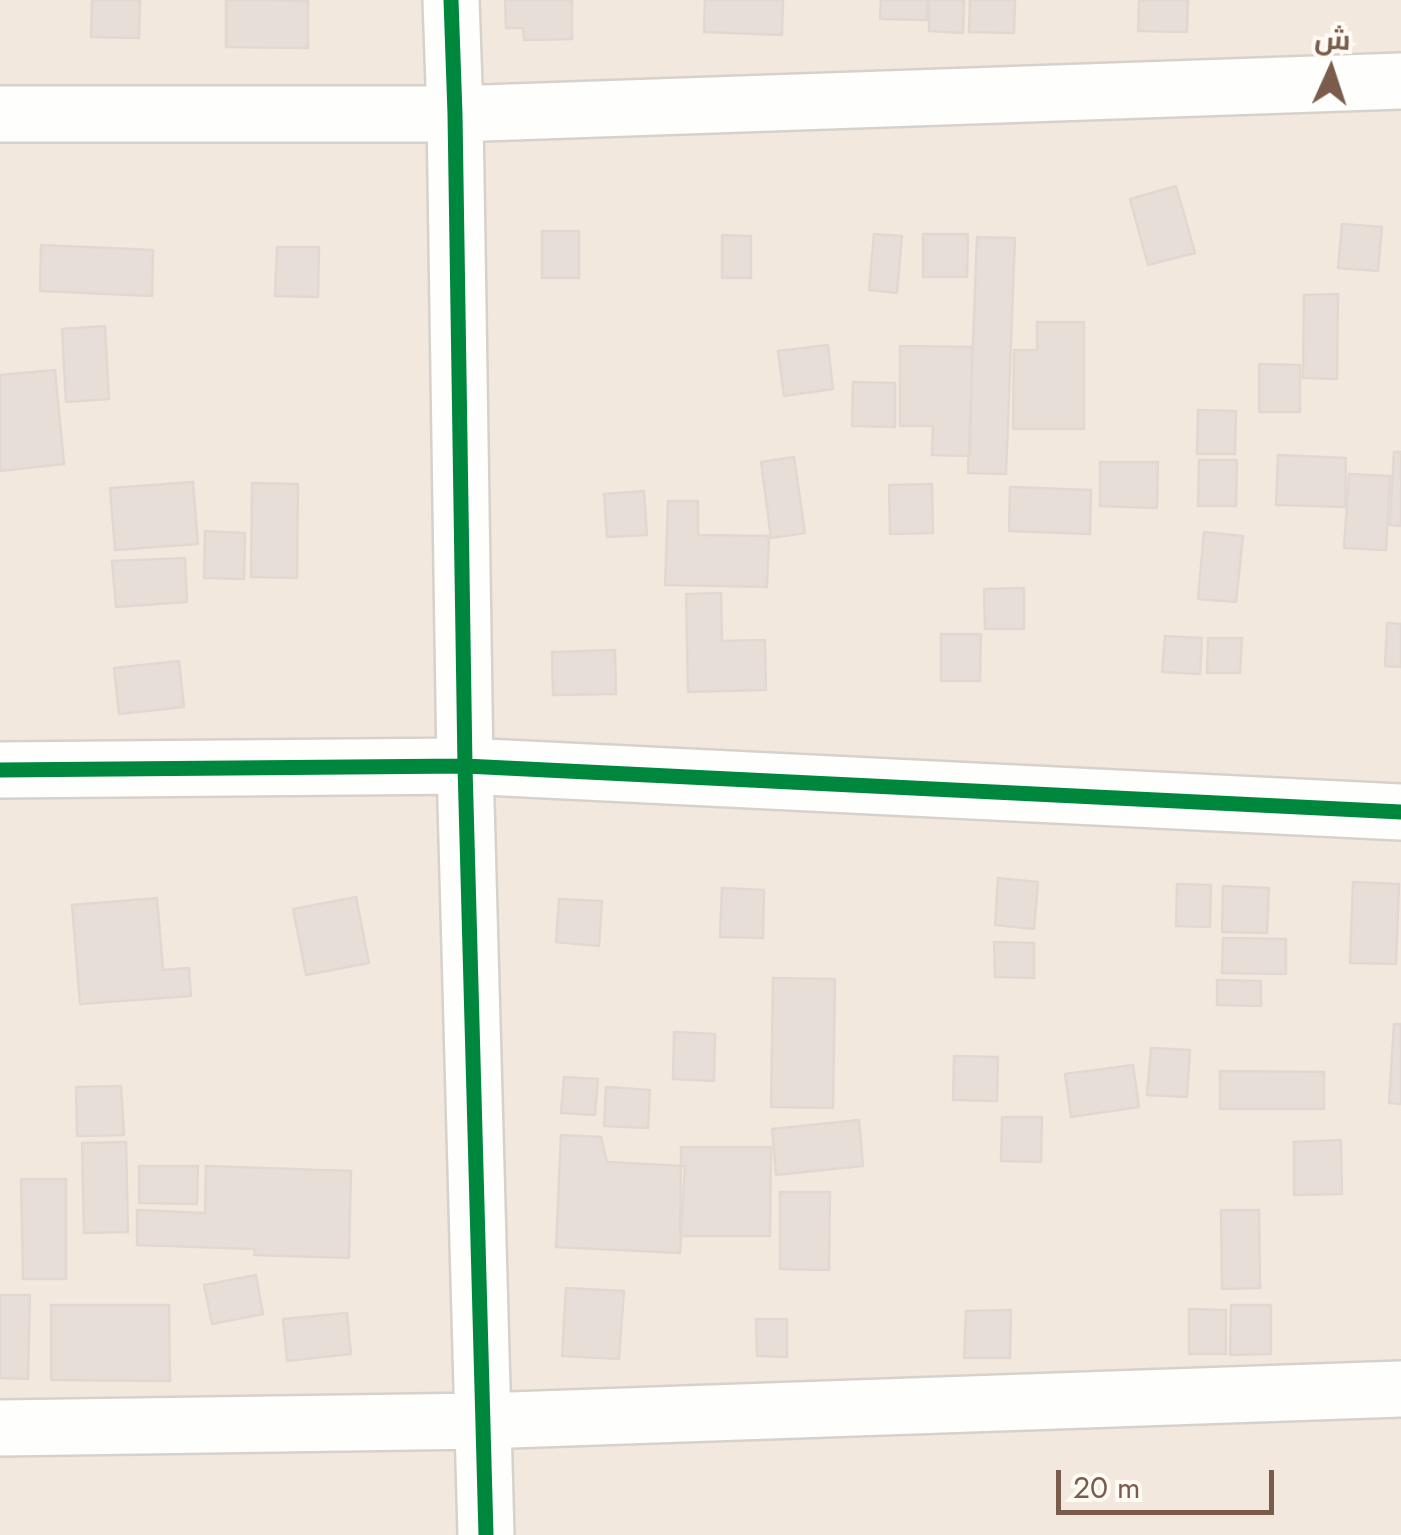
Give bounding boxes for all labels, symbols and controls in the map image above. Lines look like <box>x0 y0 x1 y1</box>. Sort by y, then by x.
text: ش <box>1314 18 1352 61</box>
north arrow <box>1281 20 1381 120</box>
scale bar <box>1061 1450 1278 1512</box>
text: 20 m <box>1073 1466 1140 1509</box>

